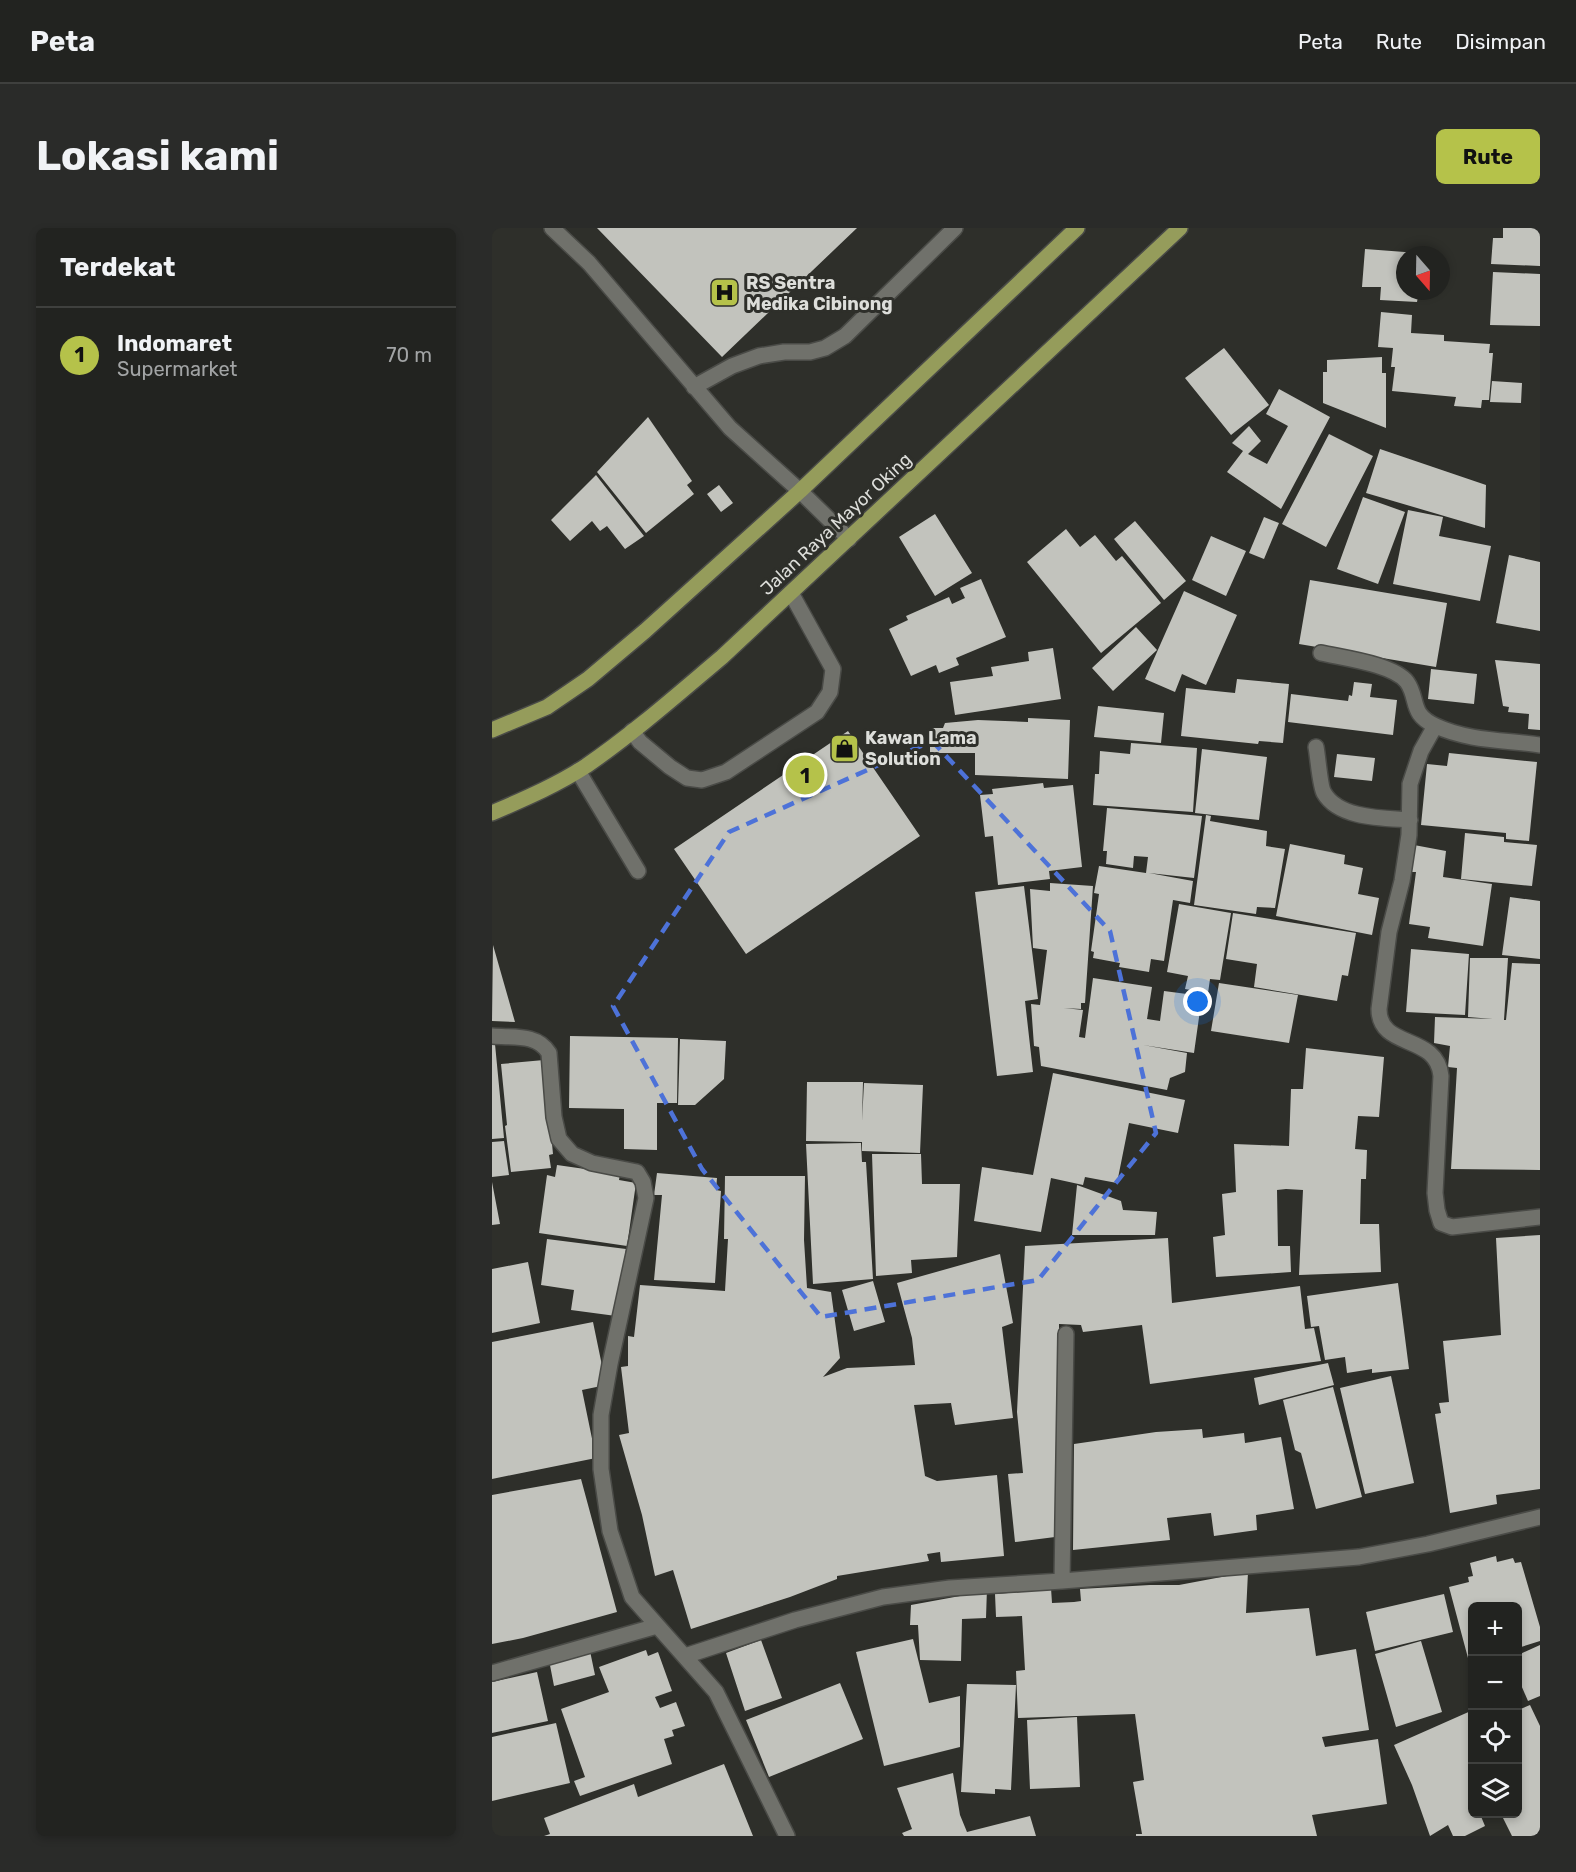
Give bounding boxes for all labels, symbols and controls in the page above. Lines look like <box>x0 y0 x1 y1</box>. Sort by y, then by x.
text: Peta <box>30 25 95 58</box>
text: Peta <box>1298 29 1343 54</box>
text: Rute <box>1376 29 1422 54</box>
text: Disimpan <box>1455 29 1546 54</box>
button: Rute <box>1436 129 1540 184</box>
text: Lokasi kami <box>36 131 279 181</box>
north arrow <box>1396 246 1450 300</box>
text: Terdekat <box>60 252 175 283</box>
place label: RS Sentra Medika Cibinong <box>746 272 893 315</box>
hospital icon: RS Sentra Medika Cibinong <box>709 277 741 309</box>
text: Indomaret <box>117 330 232 357</box>
text: 1 <box>75 343 84 367</box>
text: 70 m <box>386 343 432 367</box>
text: Supermarket <box>117 357 237 381</box>
street label: Jalan Raya Mayor Oking <box>756 448 916 600</box>
place label: Kawan Lama Solution <box>865 727 977 770</box>
shop icon: Kawan Lama Solution <box>828 732 860 764</box>
pin: 1 <box>786 752 824 798</box>
your location <box>1183 987 1212 1016</box>
map controls <box>1468 1602 1522 1818</box>
button: + <box>1468 1602 1522 1656</box>
button: − <box>1468 1656 1522 1710</box>
button: locate <box>1468 1710 1522 1764</box>
button: layers <box>1468 1764 1522 1818</box>

